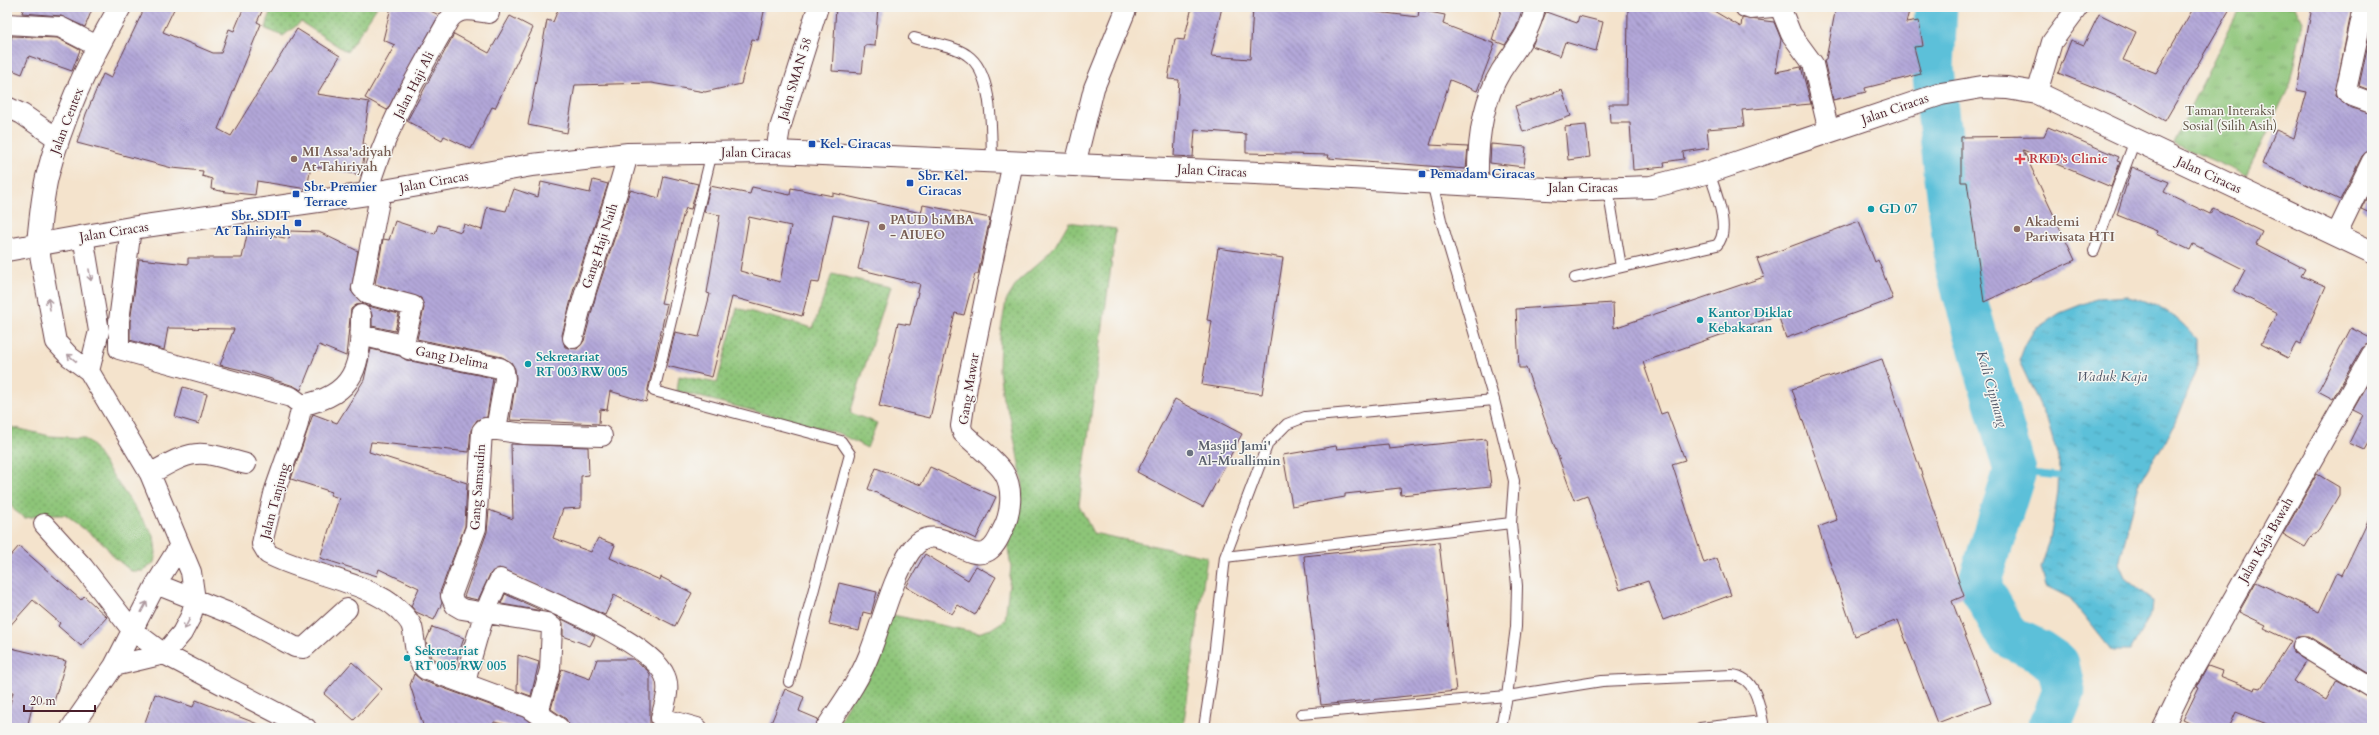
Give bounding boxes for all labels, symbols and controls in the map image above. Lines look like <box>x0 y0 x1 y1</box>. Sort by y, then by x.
street label: Jalan SMAN 58 <box>773 35 816 125</box>
street label: Jalan Haji Ali <box>388 48 439 124</box>
street label: Jalan Centex <box>45 85 88 159</box>
street label: Jalan Ciracas <box>1857 89 1931 130</box>
park label: Taman Interaksi Sosial (Silih Asih) <box>2183 102 2277 135</box>
place label: Kel. Ciracas <box>820 135 891 153</box>
marker: Kel. Ciracas <box>807 139 817 149</box>
place label: MI Assa'adiyah At Tahiriyah <box>302 143 392 176</box>
street label: Jalan Ciracas <box>719 143 791 163</box>
place label: RKD's Clinic <box>2029 150 2108 168</box>
street label: Jalan Ciracas <box>2172 151 2244 198</box>
marker: RKD's Clinic <box>2014 153 2026 165</box>
marker: MI Assa'adiyah At Tahiriyah <box>289 154 299 164</box>
street label: Jalan Ciracas <box>1175 160 1247 182</box>
place label: Pemadam Ciracas <box>1430 165 1535 183</box>
street label: Jalan Ciracas <box>396 167 470 197</box>
place label: Sbr. Kel. Ciracas <box>918 167 968 200</box>
marker: Pemadam Ciracas <box>1417 169 1427 179</box>
place label: Sbr. Premier Terrace <box>304 178 378 211</box>
marker: Sbr. Kel. Ciracas <box>905 178 915 188</box>
street label: Jalan Ciracas <box>1546 179 1618 197</box>
marker: Sbr. Premier Terrace <box>291 189 301 199</box>
place label: GD 07 <box>1879 200 1918 218</box>
street label: Gang Haji Naih <box>578 201 622 291</box>
marker: GD 07 <box>1866 204 1876 214</box>
place label: Sbr. SDIT At Tahiriyah <box>214 207 290 240</box>
place label: PAUD biMBA - AIUEO <box>890 211 975 244</box>
place label: Akademi Pariwisata HTI <box>2025 213 2115 246</box>
street label: Jalan Ciracas <box>76 218 150 247</box>
marker: Sbr. SDIT At Tahiriyah <box>293 218 303 228</box>
marker: PAUD biMBA - AIUEO <box>877 222 887 232</box>
marker: Akademi Pariwisata HTI <box>2012 224 2022 234</box>
one-way arrow <box>86 268 94 281</box>
one-way arrow <box>44 297 52 310</box>
place label: Kantor Diklat Kebakaran <box>1708 304 1792 337</box>
marker: Kantor Diklat Kebakaran <box>1695 315 1705 325</box>
street label: Gang Delima <box>414 342 490 374</box>
place label: Sekretariat RT 003 RW 005 <box>536 348 628 381</box>
water label: Kali Cipinang <box>1972 348 2012 430</box>
street label: Gang Mawar <box>954 351 984 426</box>
one-way arrow <box>66 353 77 362</box>
marker: Sekretariat RT 003 RW 005 <box>523 359 533 369</box>
water label: Waduk Kaja <box>2077 367 2147 386</box>
place label: Masjid Jami' Al-Muallimin <box>1198 437 1281 470</box>
street label: Gang Samsudin <box>466 443 490 531</box>
marker: Masjid Jami' Al-Muallimin <box>1185 448 1195 458</box>
street label: Jalan Tanjung <box>256 460 294 543</box>
street label: Jalan Kaja Bawah <box>2233 494 2298 588</box>
one-way arrow <box>141 601 149 613</box>
one-way arrow <box>183 617 190 629</box>
place label: Sekretariat RT 005 RW 005 <box>415 642 507 675</box>
marker: Sekretariat RT 005 RW 005 <box>402 653 412 663</box>
scale bar <box>24 687 95 713</box>
text: 20 m <box>30 693 57 709</box>

